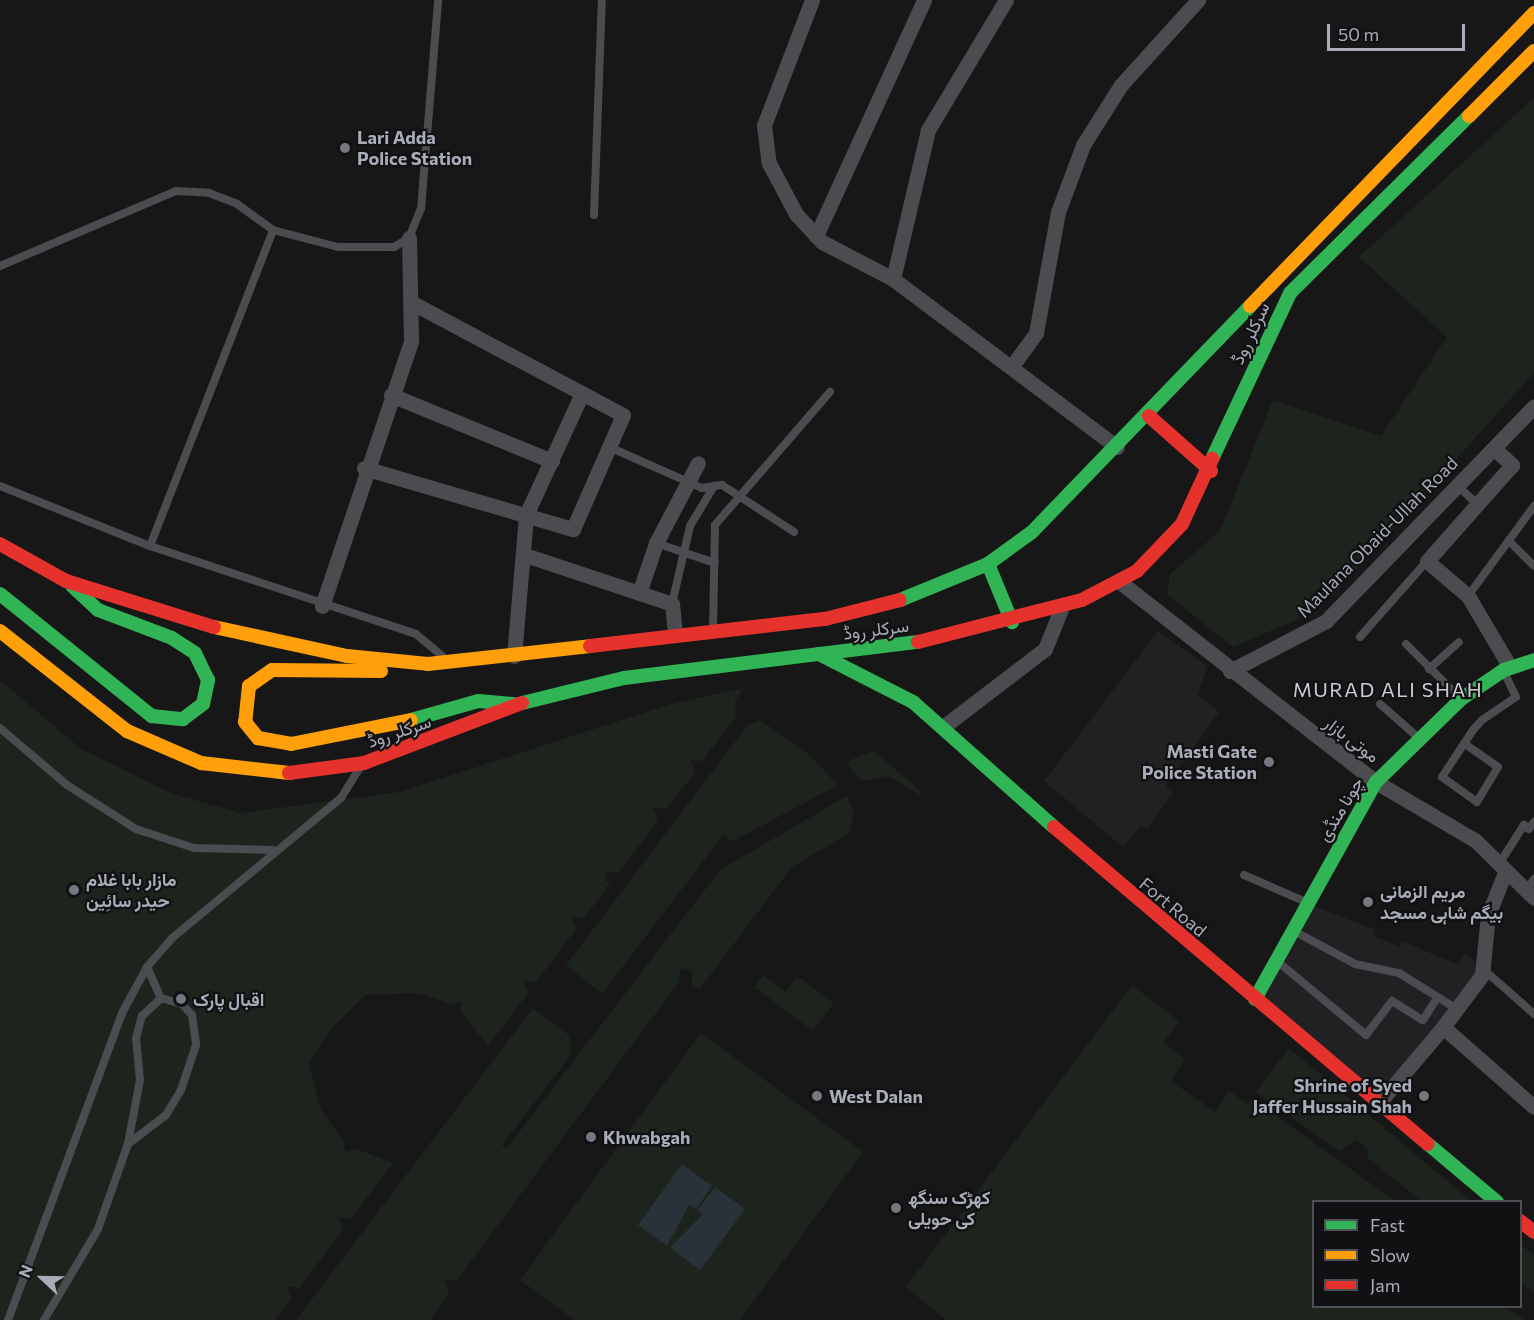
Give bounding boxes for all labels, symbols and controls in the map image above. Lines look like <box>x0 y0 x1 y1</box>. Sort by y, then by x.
scale bar <box>1330 12 1468 50</box>
text: 50 m <box>1338 23 1379 45</box>
place label: Lari Adda Police Station <box>357 127 472 170</box>
marker: Lari Adda Police Station <box>338 141 352 155</box>
street label: سرکلر روڈ <box>1226 298 1274 368</box>
street label: Maulana Obaid-Ullah Road <box>1292 452 1462 622</box>
street label: سرکلر روڈ <box>842 614 910 644</box>
district label: MURAD ALI SHAH <box>1293 677 1483 701</box>
street label: سرکلر روڈ <box>364 710 434 752</box>
street label: موتی بازار <box>1320 711 1384 767</box>
place label: Masti Gate Police Station <box>1142 741 1257 783</box>
marker: Masti Gate Police Station <box>1262 755 1276 769</box>
street label: چونا منڈی <box>1312 773 1368 845</box>
place label: مازار بابا غلام حیدر سائِین <box>86 869 177 912</box>
street label: Fort Road <box>1135 873 1211 941</box>
place label: مریم الزمانی بیگم شاہی مسجد <box>1380 881 1503 924</box>
marker: مازار بابا غلام حیدر سائِین <box>67 883 81 897</box>
marker: مریم الزمانی بیگم شاہی مسجد <box>1361 895 1375 909</box>
place label: اقبال پارک <box>193 988 264 1010</box>
marker: اقبال پارک <box>174 992 188 1006</box>
place label: Shrine of Syed Jaffer Hussain Shah <box>1253 1075 1412 1118</box>
place label: West Dalan <box>829 1085 923 1107</box>
marker: West Dalan <box>810 1089 824 1103</box>
marker: Shrine of Syed Jaffer Hussain Shah <box>1417 1089 1431 1103</box>
place label: Khwabgah <box>603 1126 690 1148</box>
marker: Khwabgah <box>584 1130 598 1144</box>
place label: کھڑک سنگھ کی حویلی <box>908 1187 990 1230</box>
legend <box>1312 1200 1522 1308</box>
marker: کھڑک سنگھ کی حویلی <box>889 1201 903 1215</box>
text: Fast <box>1370 1214 1405 1236</box>
text: Slow <box>1370 1244 1410 1266</box>
north arrow <box>12 1248 72 1308</box>
text: N <box>14 1262 36 1280</box>
text: Jam <box>1370 1274 1400 1296</box>

